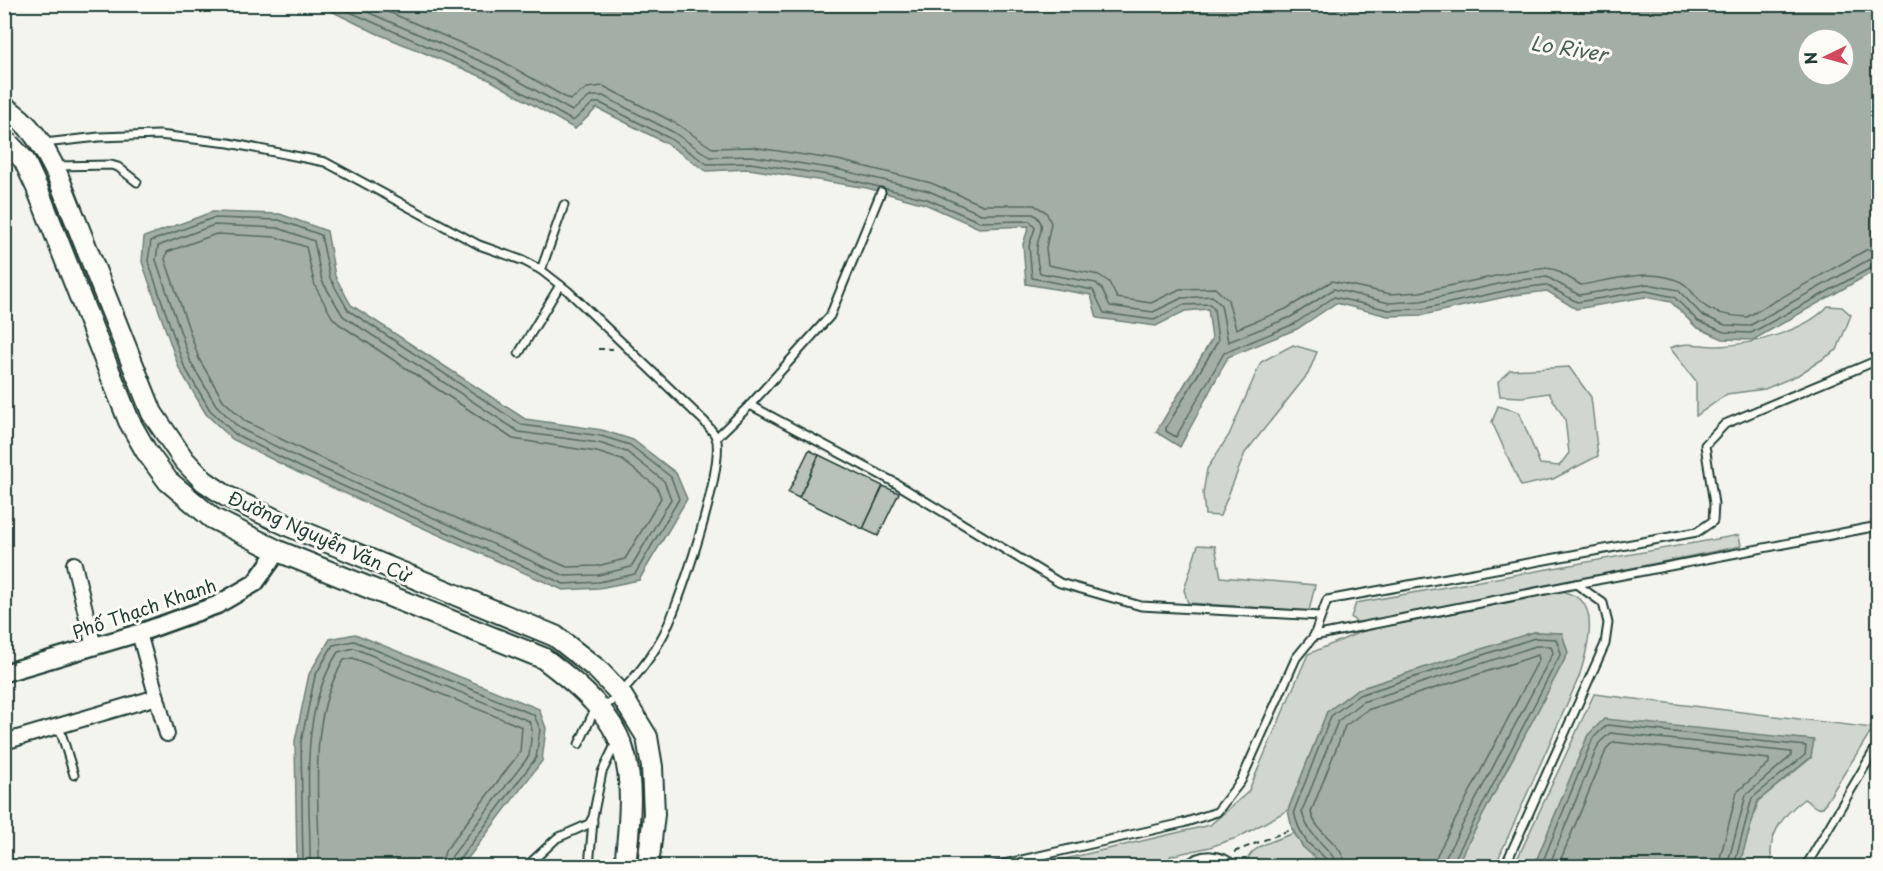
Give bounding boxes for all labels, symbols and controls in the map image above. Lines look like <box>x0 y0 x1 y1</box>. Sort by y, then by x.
water label: Lo River <box>1529 27 1612 69</box>
north arrow <box>1796 27 1856 87</box>
text: N <box>1798 51 1823 66</box>
street label: Đường Nguyễn Văn Cừ <box>224 483 417 589</box>
street label: Phố Thạch Khanh <box>68 571 220 645</box>

